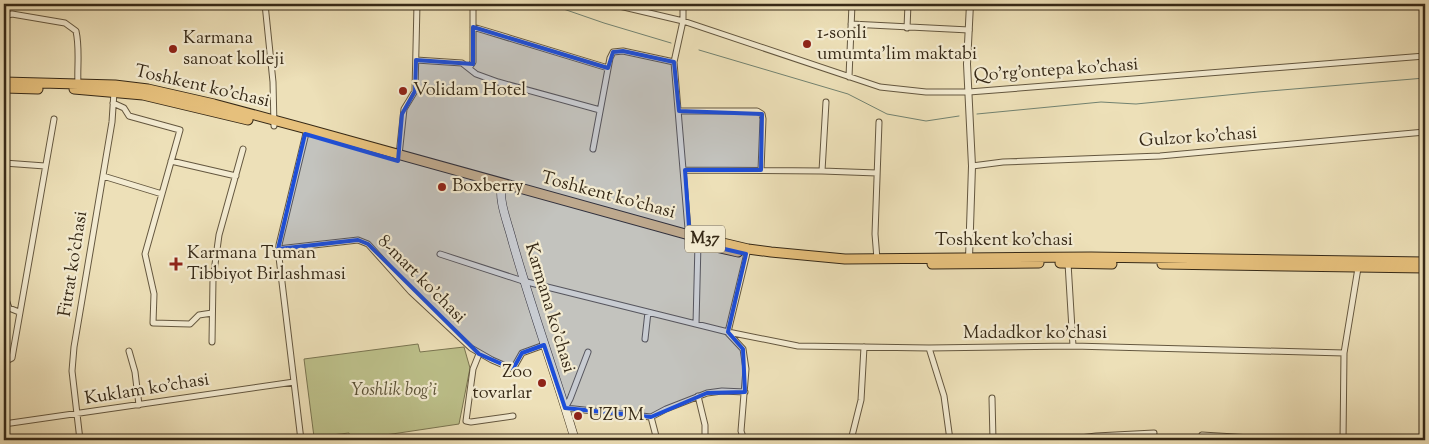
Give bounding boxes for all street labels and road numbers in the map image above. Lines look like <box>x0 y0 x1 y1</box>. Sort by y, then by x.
street label: Qo'rg'ontepa ko'chasi <box>973 52 1139 90</box>
street label: Toshkent ko'chasi <box>132 59 272 115</box>
street label: Gulzor ko'chasi <box>1138 121 1258 155</box>
street label: Toshkent ko'chasi <box>538 166 678 226</box>
street label: Fitrat ko'chasi <box>53 209 95 319</box>
road number: M37 <box>685 225 725 252</box>
street label: Toshkent ko'chasi <box>935 228 1073 254</box>
street label: 8-mart ko'chasi <box>371 230 471 330</box>
street label: Karmana ko'chasi <box>517 240 581 376</box>
street label: Madadkor ko'chasi <box>963 321 1107 347</box>
street label: Kuklam ko'chasi <box>83 367 211 413</box>

